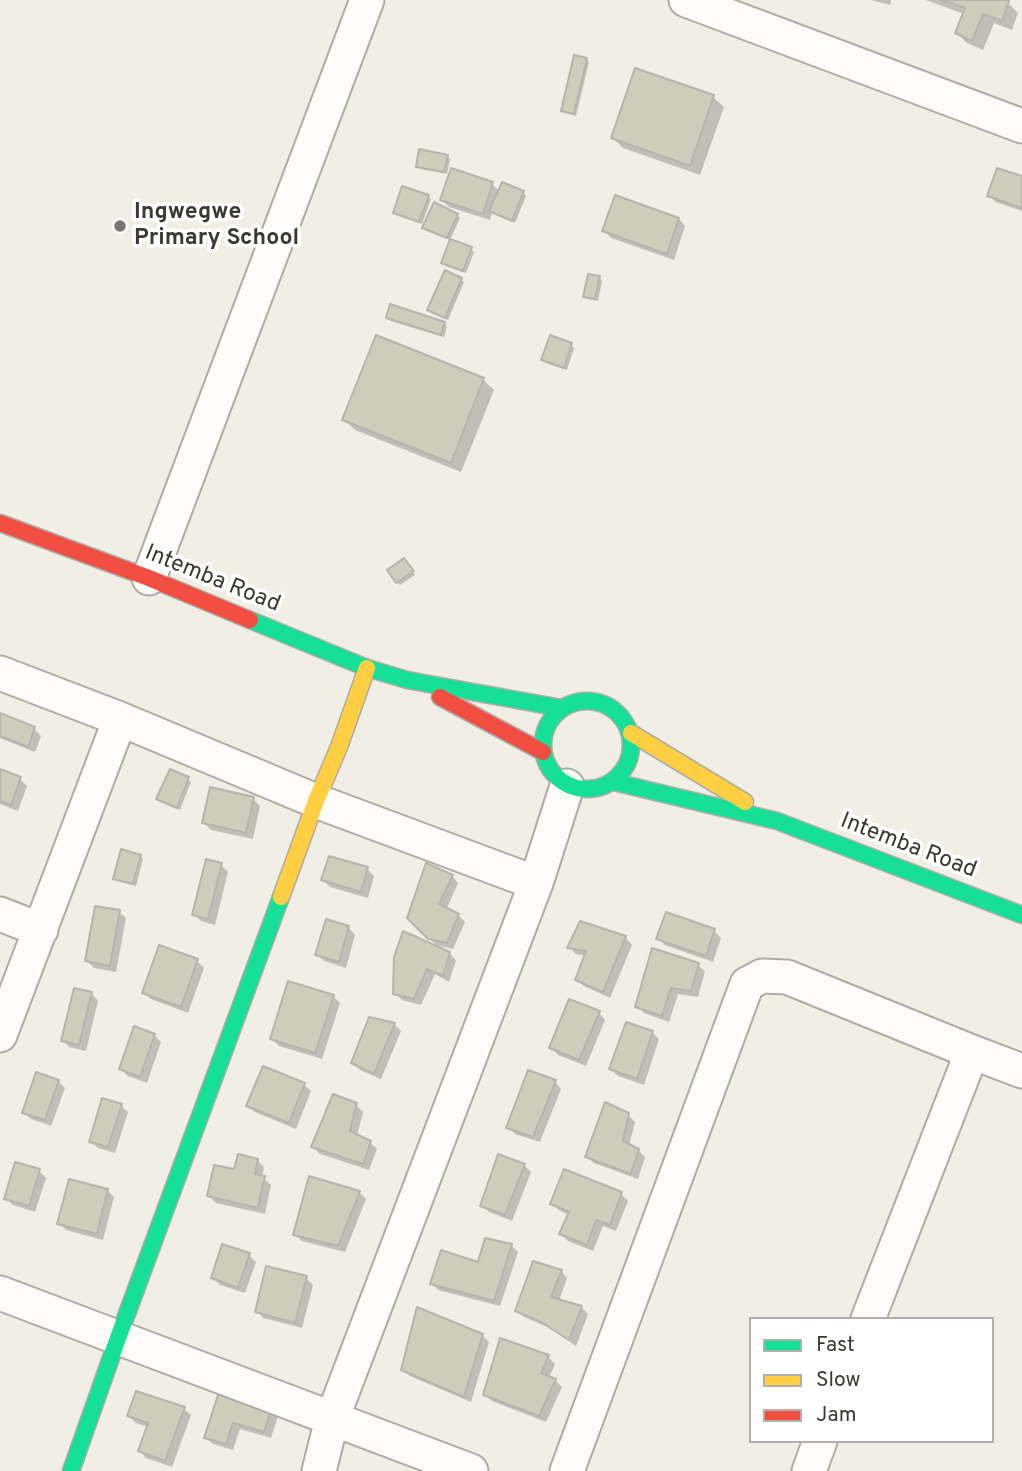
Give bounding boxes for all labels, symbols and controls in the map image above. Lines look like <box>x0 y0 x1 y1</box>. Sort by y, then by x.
place label: Ingwegwe Primary School <box>134 199 299 253</box>
marker: Ingwegwe Primary School <box>112 218 128 234</box>
street label: Intemba Road <box>140 540 284 620</box>
street label: Intemba Road <box>836 808 980 886</box>
legend <box>749 1317 994 1443</box>
text: Fast <box>816 1332 855 1359</box>
text: Slow <box>816 1367 861 1394</box>
text: Jam <box>816 1402 857 1429</box>

